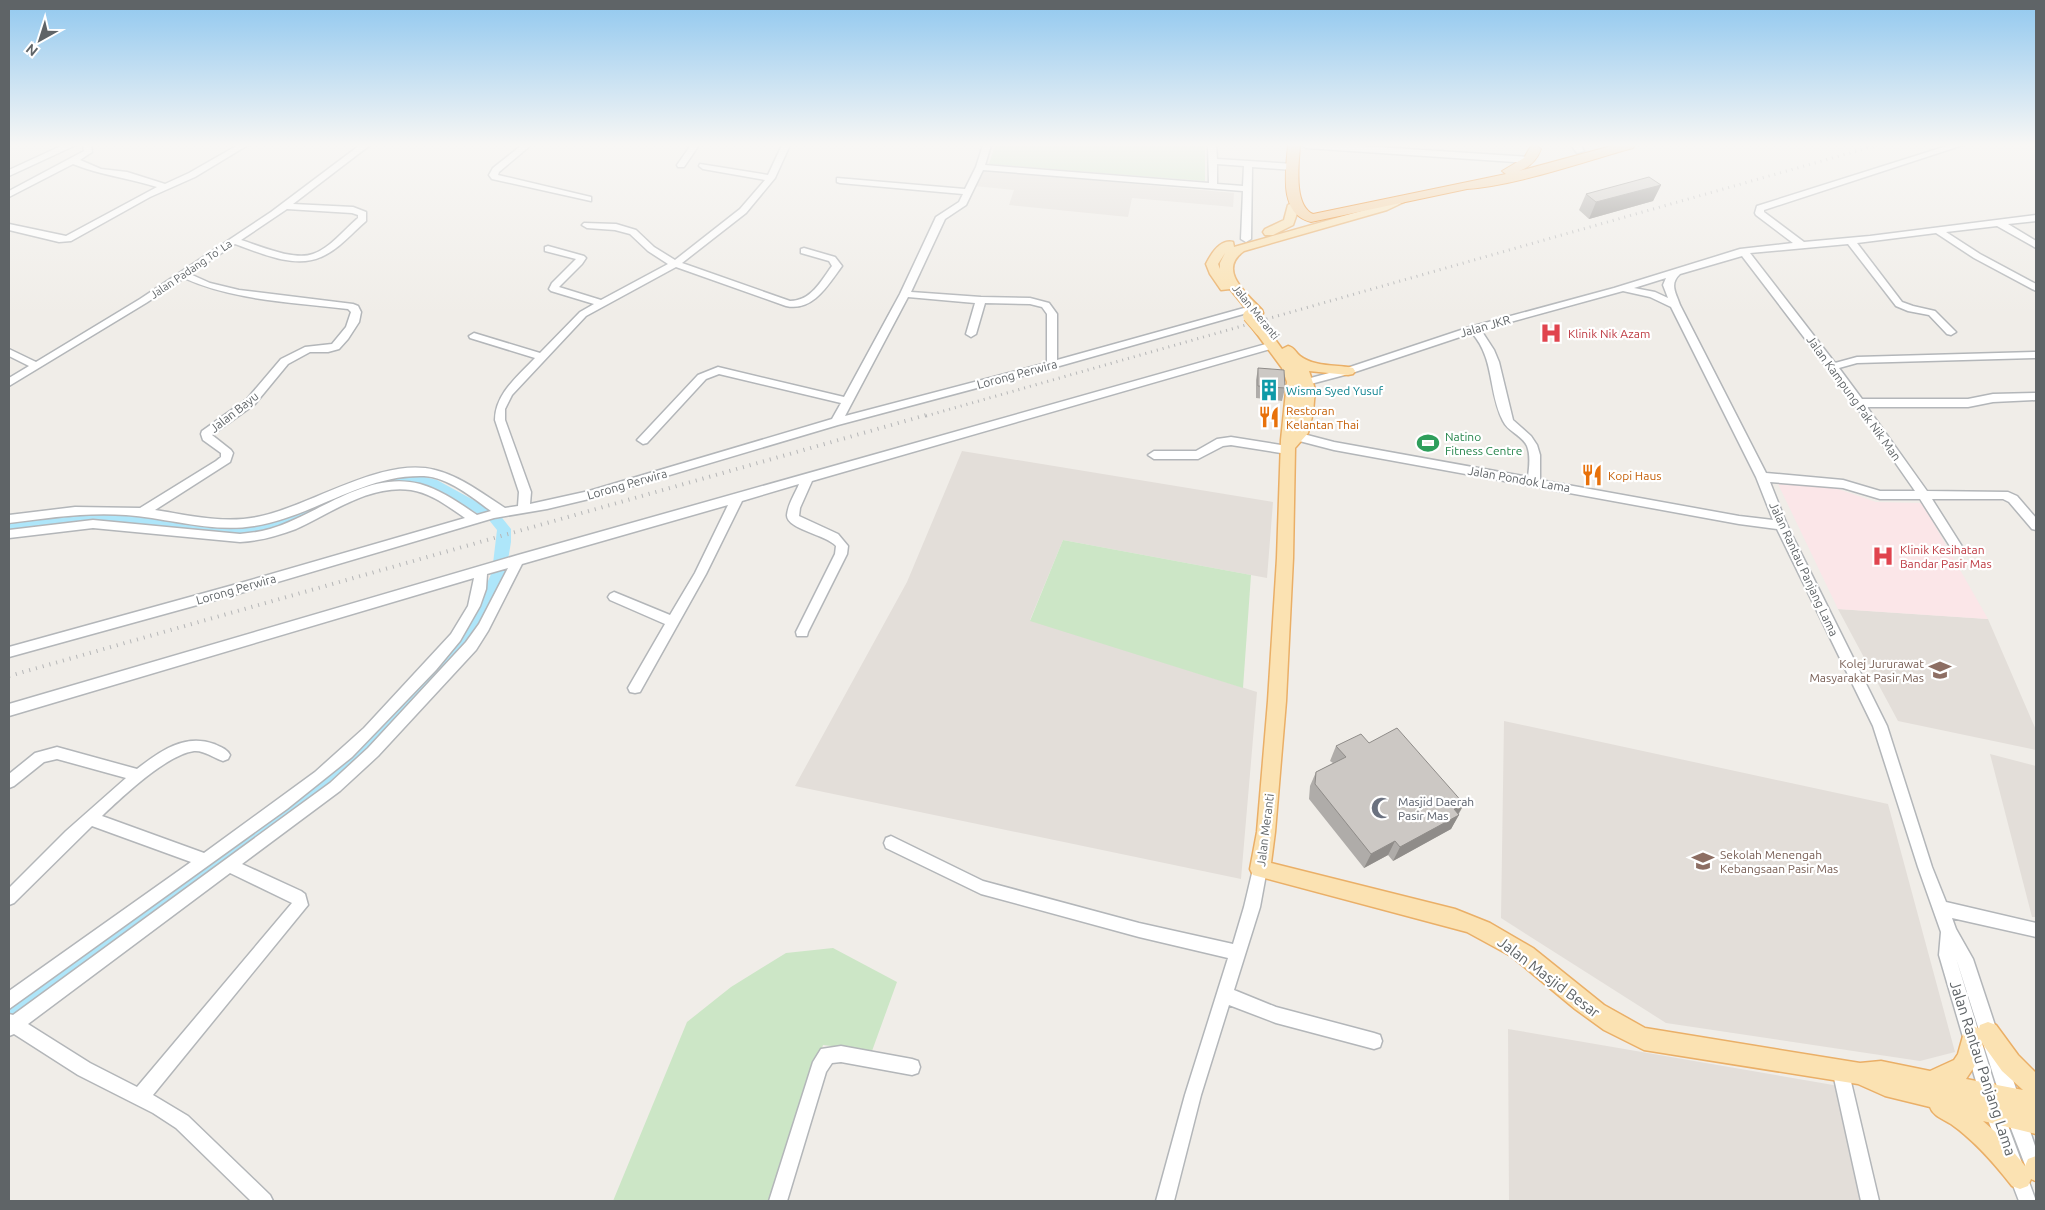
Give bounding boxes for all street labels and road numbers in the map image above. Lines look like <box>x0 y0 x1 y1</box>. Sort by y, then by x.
street label: Jalan Padang To' La <box>148 237 234 301</box>
street label: Jalan Meranti <box>1230 282 1282 342</box>
street label: Jalan JKR <box>1458 312 1512 339</box>
street label: Jalan Kampung Pak Nik Man <box>1804 333 1904 463</box>
street label: Lorong Perwira <box>975 357 1059 391</box>
street label: Jalan Bayu <box>207 389 261 435</box>
street label: Jalan Pondok Lama <box>1467 464 1571 494</box>
street label: Lorong Perwira <box>586 466 668 502</box>
street label: Jalan Rantau Panjang Lama <box>1767 500 1841 638</box>
street label: Lorong Perwira <box>195 571 277 607</box>
street label: Jalan Meranti <box>1254 793 1276 867</box>
street label: Jalan Masjid Besar <box>1495 933 1604 1021</box>
street label: Jalan Rantau Panjang Lama <box>1947 978 2019 1158</box>

